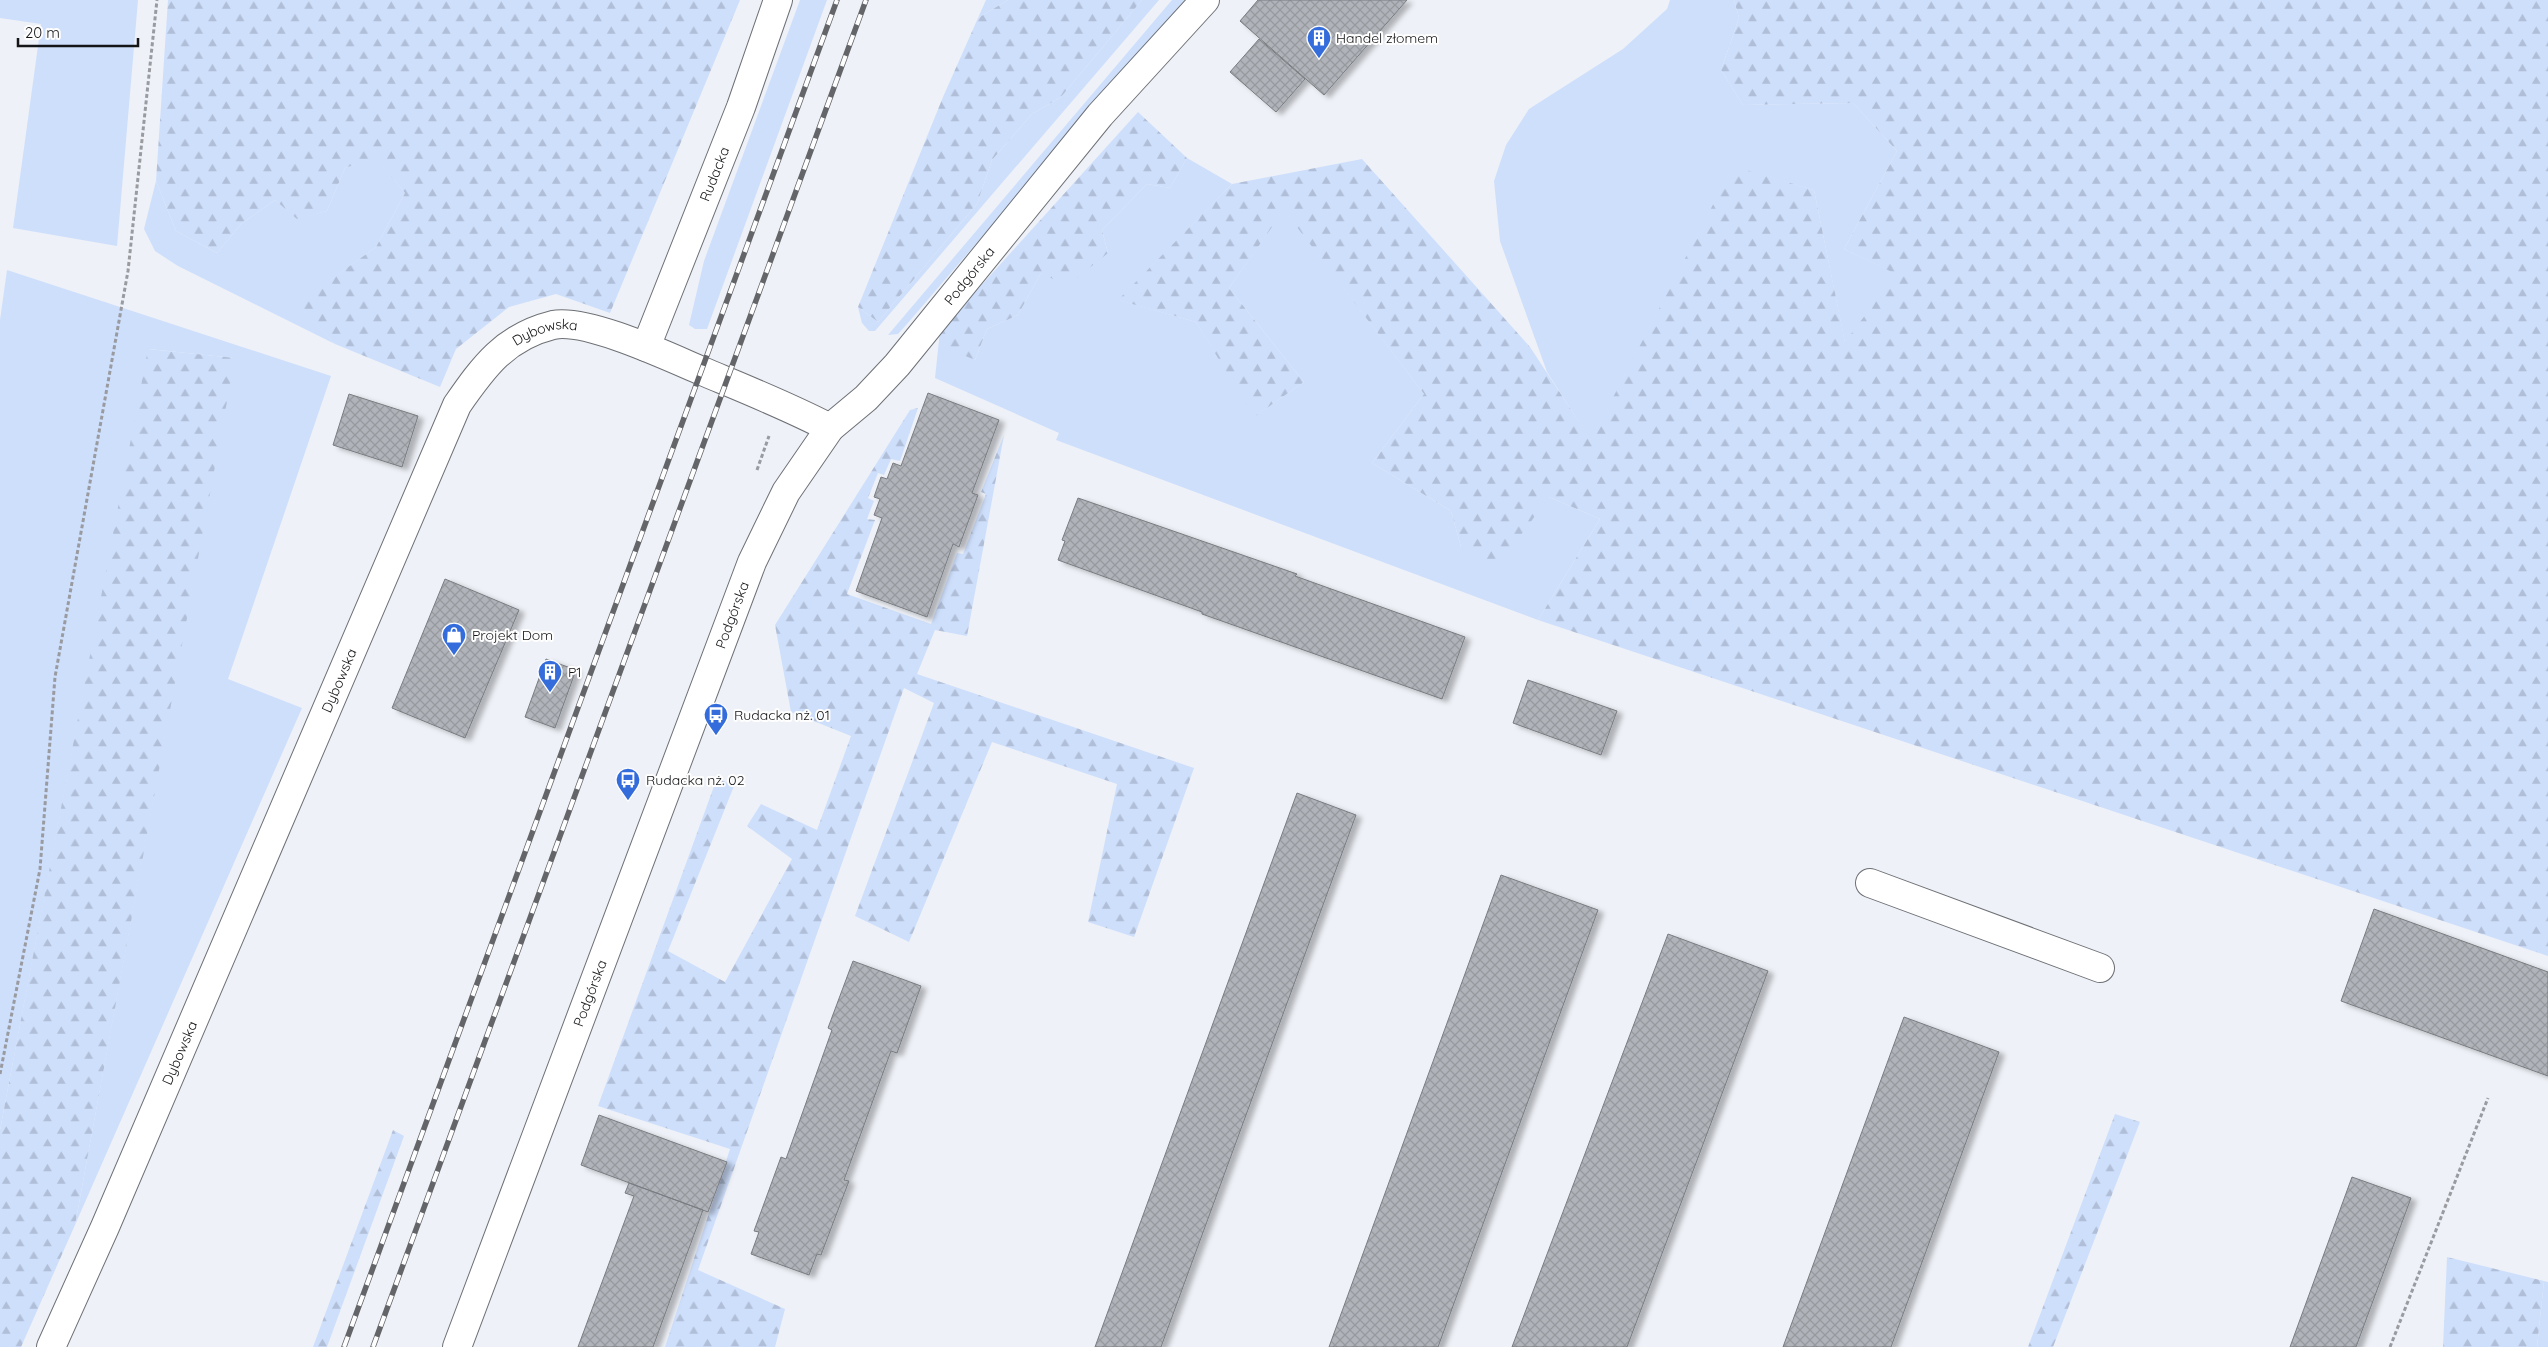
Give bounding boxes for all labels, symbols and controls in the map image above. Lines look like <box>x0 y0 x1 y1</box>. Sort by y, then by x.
scale bar <box>18 15 138 47</box>
text: 20 m <box>25 23 60 42</box>
building icon: Handel złomem <box>1306 25 1332 59</box>
place label: Handel złomem <box>1336 29 1438 47</box>
street label: Rudacka <box>696 144 733 204</box>
street label: Podgórska <box>940 243 998 309</box>
street label: Dybowska <box>509 315 579 350</box>
street label: Podgórska <box>711 579 753 651</box>
shop icon: Projekt Dom <box>441 622 467 656</box>
place label: Projekt Dom <box>472 626 553 644</box>
street label: Dybowska <box>317 646 361 715</box>
building icon: P1 <box>537 659 563 693</box>
place label: P1 <box>568 663 582 681</box>
bus stop icon: Rudacka nż. 01 <box>703 702 729 736</box>
place label: Rudacka nż. 01 <box>734 706 830 724</box>
bus stop icon: Rudacka nż. 02 <box>615 767 641 801</box>
place label: Rudacka nż. 02 <box>646 771 745 789</box>
street label: Podgórska <box>569 957 611 1029</box>
street label: Dybowska <box>158 1018 201 1088</box>

